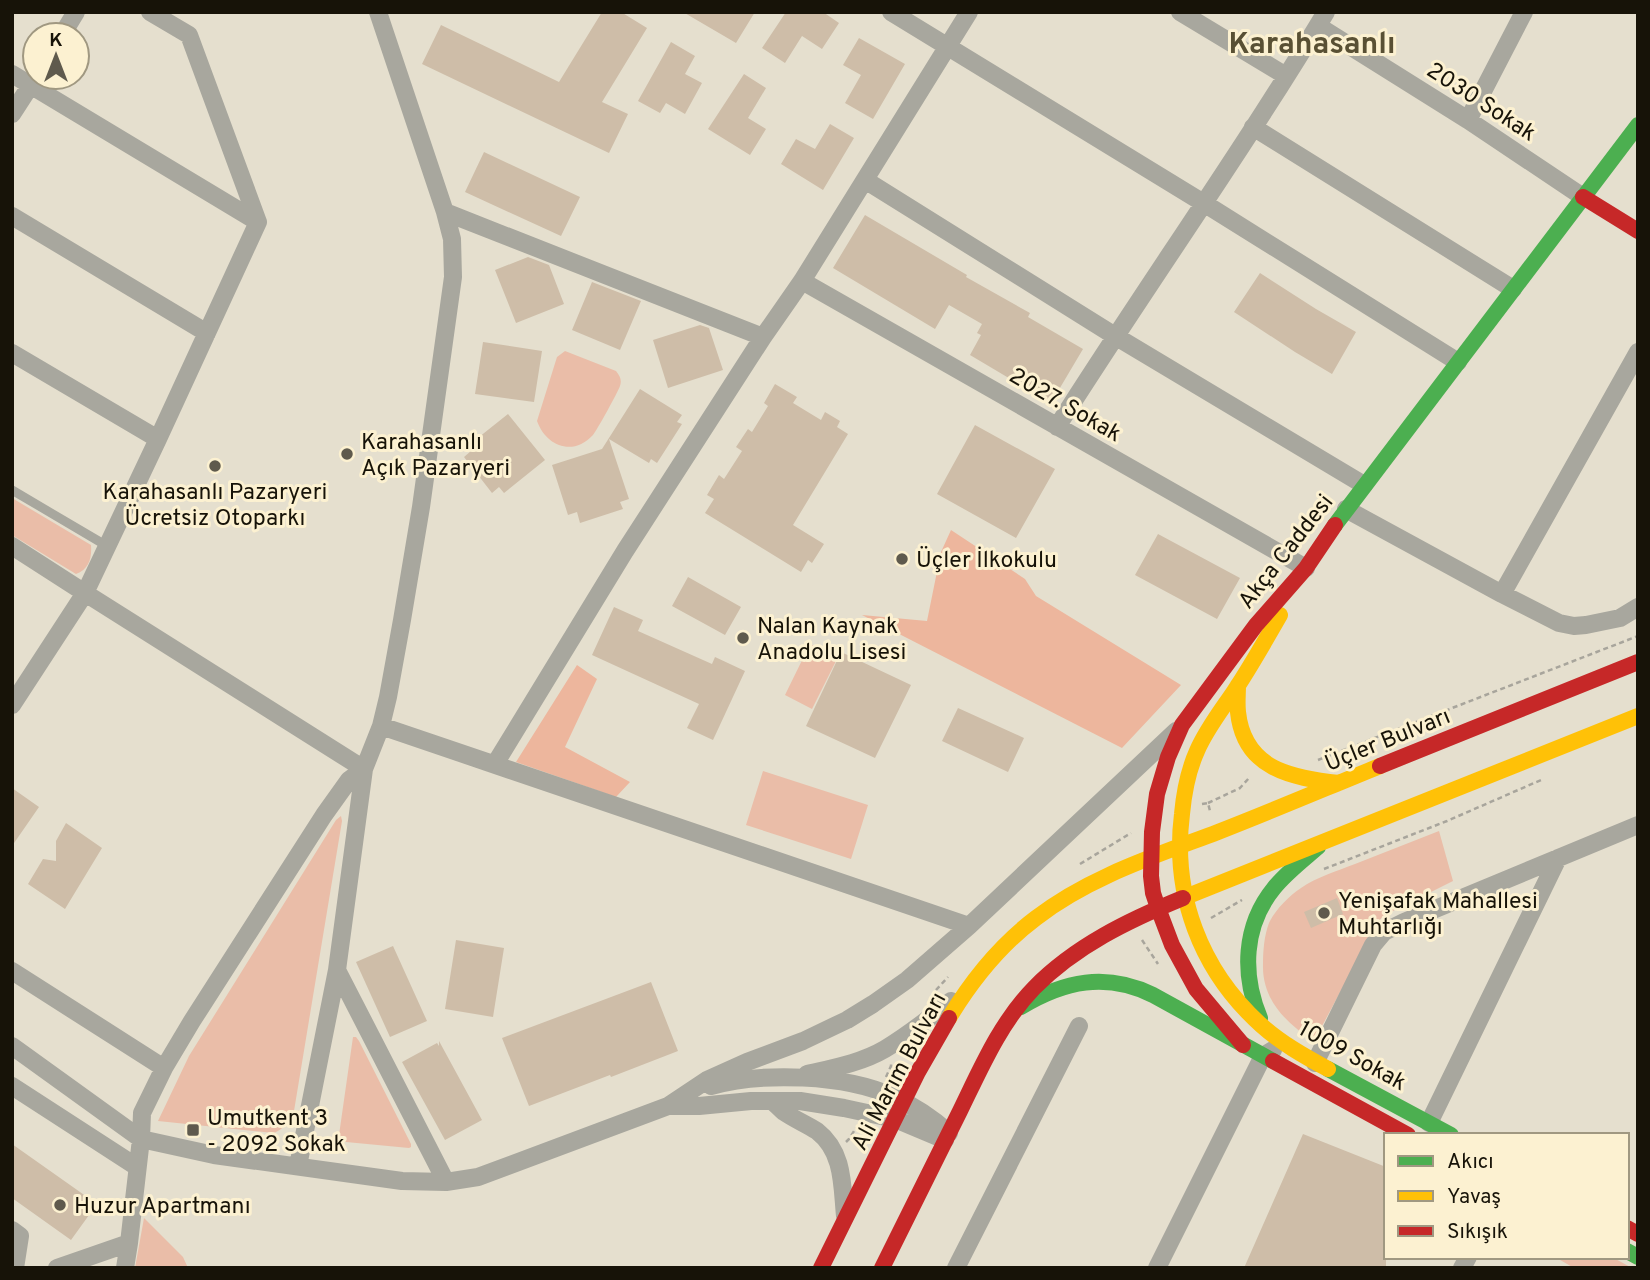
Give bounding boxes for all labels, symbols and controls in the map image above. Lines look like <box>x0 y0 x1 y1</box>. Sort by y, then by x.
north arrow <box>21 21 91 91</box>
district label: Karahasanlı <box>1228 27 1396 64</box>
text: K <box>49 29 63 53</box>
street label: 2030 Sokak <box>1420 57 1541 149</box>
street label: 2027. Sokak <box>1003 362 1126 450</box>
place label: Karahasanlı Açık Pazaryeri <box>361 429 510 484</box>
marker: Karahasanlı Açık Pazaryeri <box>339 446 355 462</box>
marker: Karahasanlı Pazaryeri Ücretsiz Otoparkı <box>207 458 223 474</box>
place label: Karahasanlı Pazaryeri Ücretsiz Otoparkı <box>103 479 327 534</box>
street label: Akça Caddesi <box>1233 489 1341 616</box>
place label: Üçler İlkokulu <box>916 546 1057 576</box>
marker: Üçler İlkokulu <box>894 551 910 567</box>
place label: Nalan Kaynak Anadolu Lisesi <box>757 613 906 668</box>
marker: Nalan Kaynak Anadolu Lisesi <box>735 630 751 646</box>
street label: Üçler Bulvarı <box>1321 702 1455 780</box>
place label: Yenişafak Mahallesi Muhtarlığı <box>1338 888 1538 943</box>
marker: Yenişafak Mahallesi Muhtarlığı <box>1316 905 1332 921</box>
street label: Ali Marım Bulvarı <box>846 988 954 1156</box>
street label: 1009 Sokak <box>1293 1016 1411 1099</box>
place label: Umutkent 3 - 2092 Sokak <box>207 1105 346 1160</box>
marker: Umutkent 3 - 2092 Sokak <box>185 1122 201 1138</box>
legend <box>1384 1133 1629 1259</box>
text: Akıcı <box>1447 1149 1494 1176</box>
text: Yavaş <box>1447 1184 1501 1211</box>
place label: Huzur Apartmanı <box>74 1193 251 1222</box>
marker: Huzur Apartmanı <box>52 1197 68 1213</box>
text: Sıkışık <box>1447 1219 1508 1246</box>

